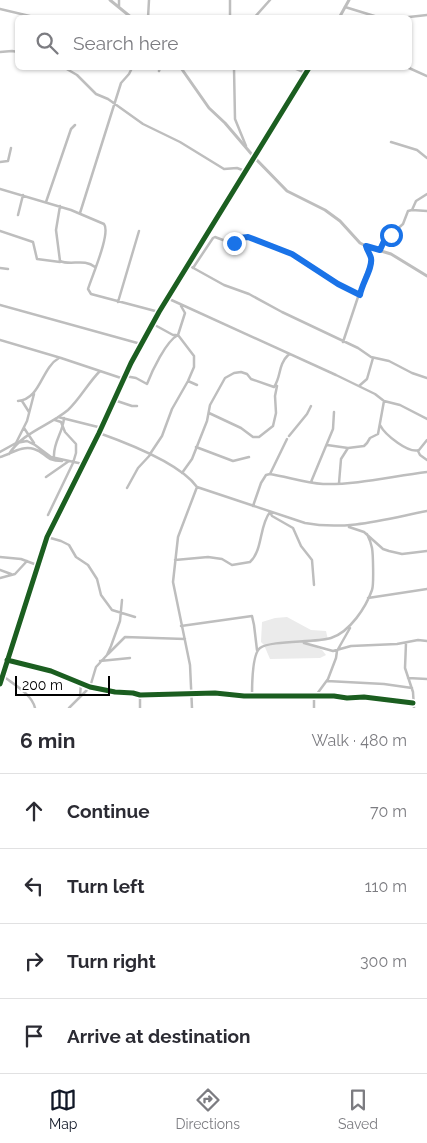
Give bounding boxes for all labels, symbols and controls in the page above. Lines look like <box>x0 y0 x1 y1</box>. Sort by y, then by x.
search box <box>15 15 412 70</box>
icon: search <box>33 29 61 57</box>
text: Search here <box>73 32 179 54</box>
route start <box>380 224 403 247</box>
route end <box>223 232 246 255</box>
scale bar <box>15 673 110 696</box>
text: 200 m <box>22 677 63 693</box>
text: 6 min <box>20 728 75 753</box>
text: Walk · 480 m <box>312 731 407 750</box>
icon: ahead <box>20 797 48 825</box>
text: Continue <box>67 800 150 822</box>
text: 70 m <box>370 802 407 821</box>
icon: left <box>20 872 48 900</box>
text: Turn left <box>67 875 144 897</box>
text: 110 m <box>365 877 407 896</box>
icon: right <box>20 947 48 975</box>
text: Turn right <box>67 950 156 972</box>
text: 300 m <box>360 952 407 971</box>
icon: arrive <box>20 1022 48 1050</box>
text: Arrive at destination <box>67 1025 251 1047</box>
tab: Map <box>49 1086 77 1132</box>
tab: Directions <box>175 1086 240 1132</box>
tab: Saved <box>338 1086 378 1132</box>

